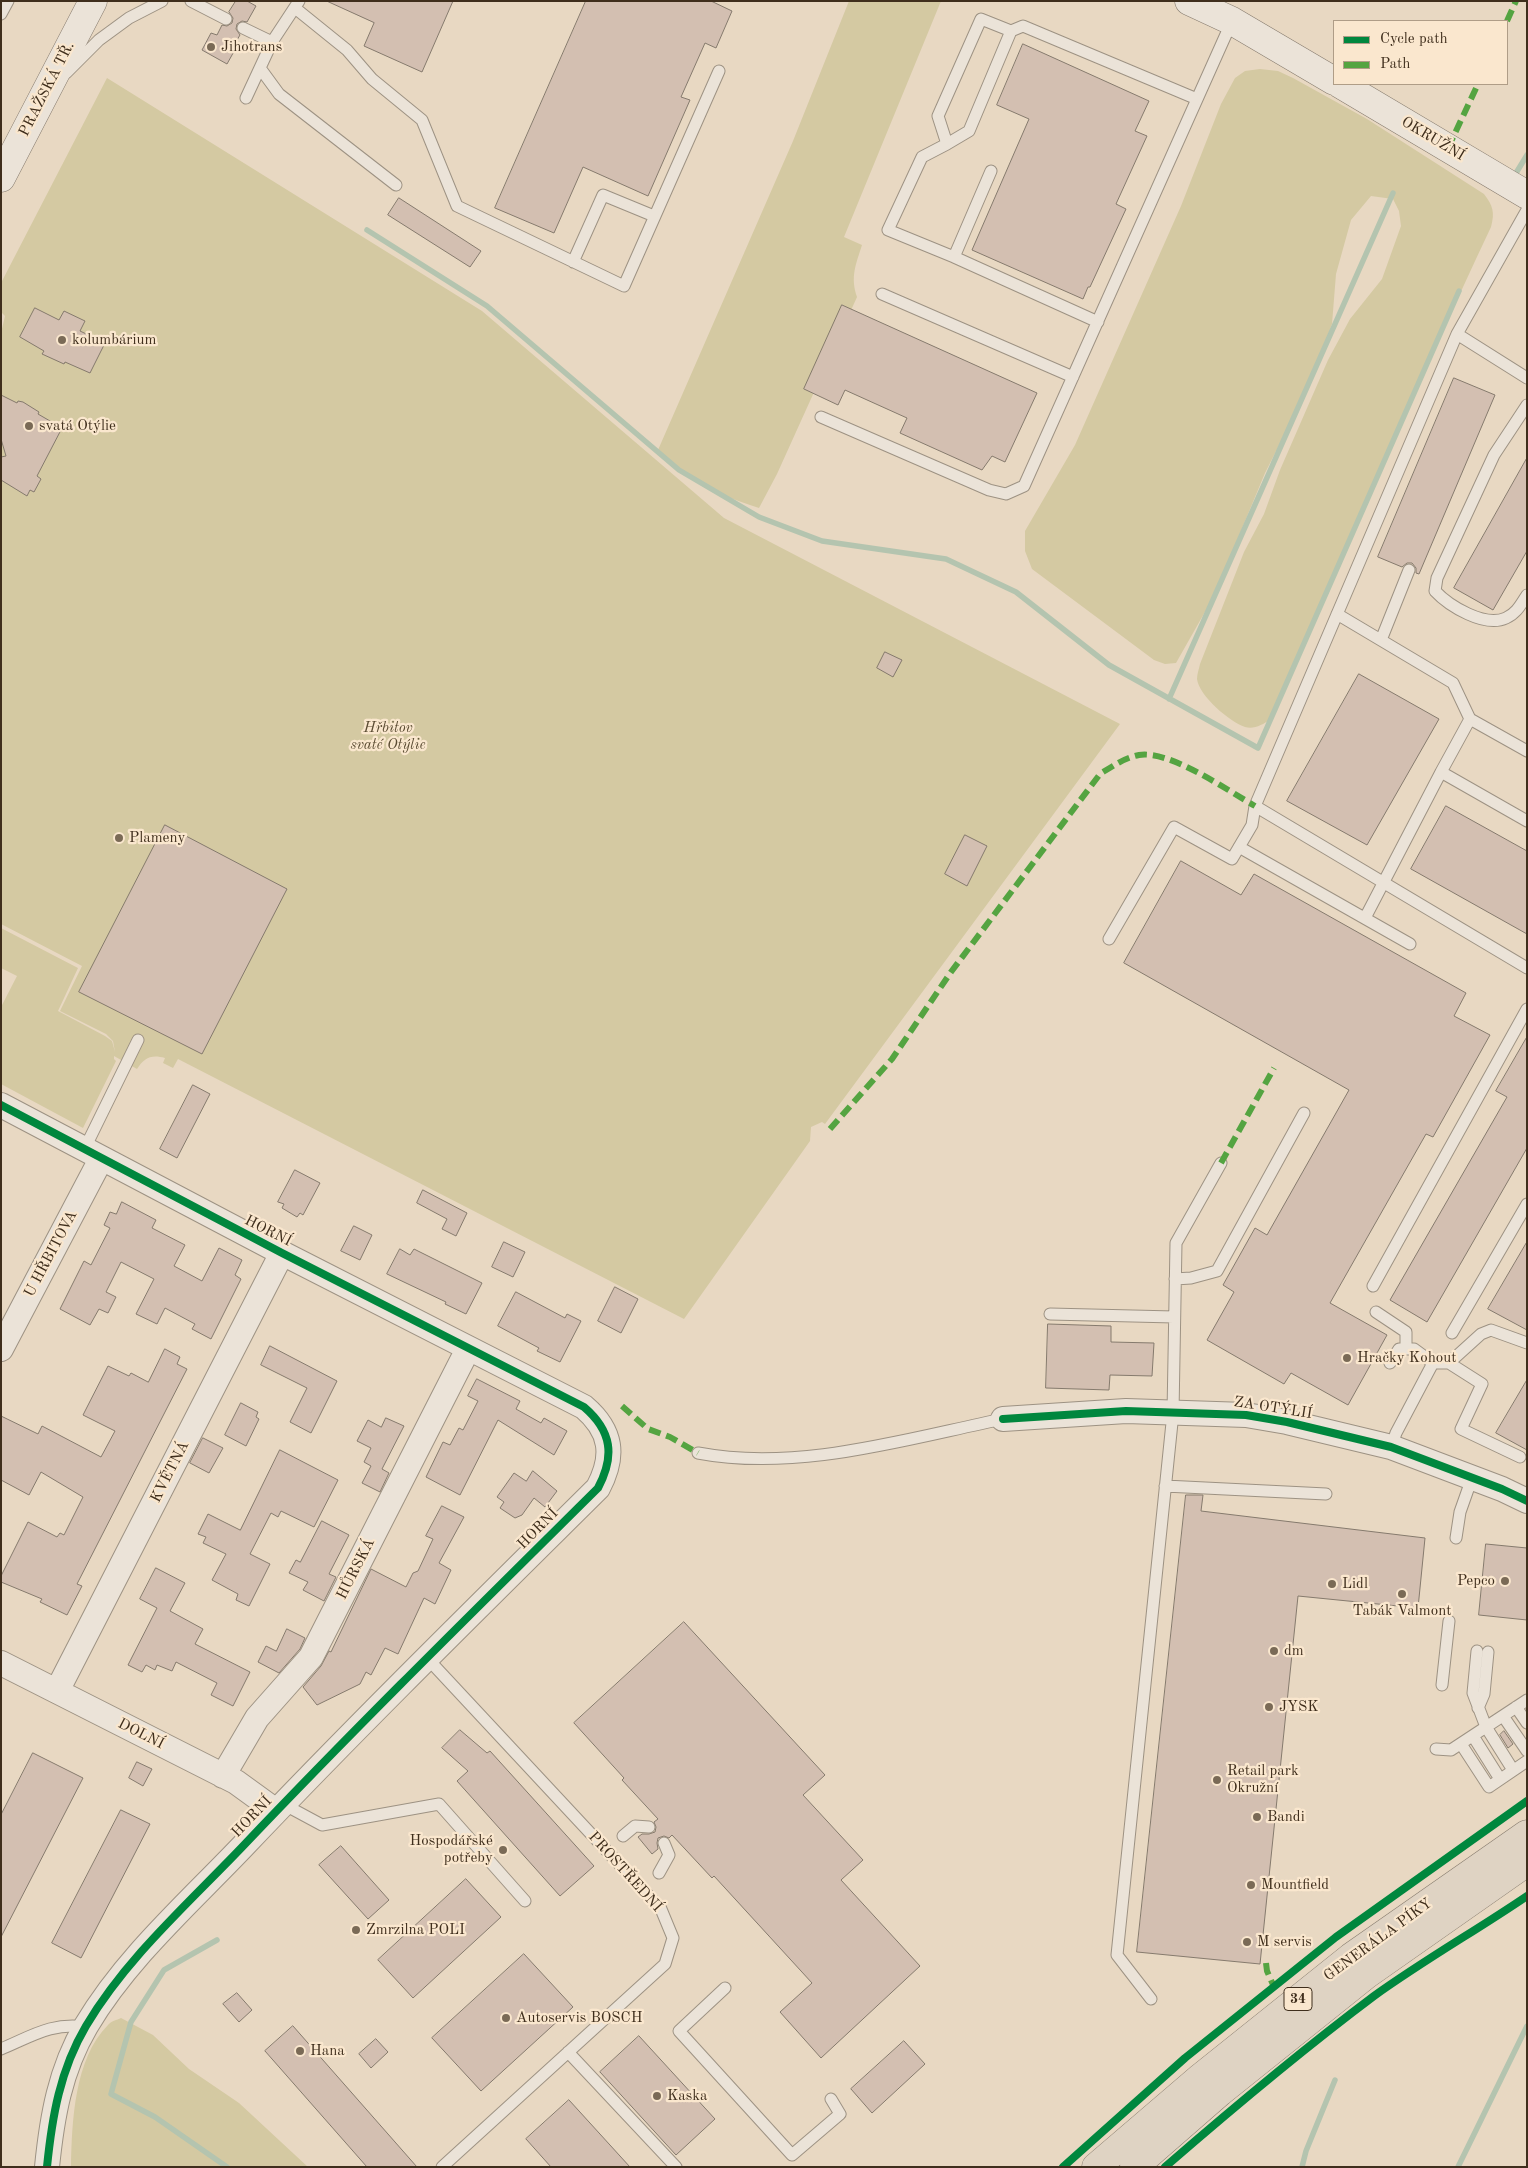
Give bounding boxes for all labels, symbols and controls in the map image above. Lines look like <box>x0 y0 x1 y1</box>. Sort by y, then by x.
legend <box>1333 20 1508 85</box>
text: Cycle path <box>1380 32 1448 47</box>
place label: Jihotrans <box>221 38 282 56</box>
street label: PRAŽSKÁ TŘ. <box>15 39 79 139</box>
marker: Jihotrans <box>205 41 217 53</box>
text: Path <box>1380 57 1410 72</box>
street label: OKRUŽNÍ <box>1398 113 1468 165</box>
place label: kolumbárium <box>72 331 156 349</box>
marker: kolumbárium <box>56 334 68 346</box>
place label: svatá Otýlie <box>39 417 116 435</box>
marker: svatá Otýlie <box>23 420 35 432</box>
park label: Hřbitov svaté Otýlie <box>350 719 426 754</box>
place label: Plameny <box>129 829 186 847</box>
marker: Plameny <box>113 832 125 844</box>
street label: U HŘBITOVA <box>21 1208 81 1300</box>
street label: HORNÍ <box>241 1212 295 1250</box>
place label: Hračky Kohout <box>1357 1349 1457 1367</box>
marker: Hračky Kohout <box>1341 1352 1353 1364</box>
street label: ZA OTÝLIÍ <box>1232 1393 1314 1423</box>
street label: KVĚTNÁ <box>147 1438 193 1506</box>
street label: HORNÍ <box>514 1505 562 1553</box>
street label: HŮRSKÁ <box>333 1535 379 1603</box>
place label: Pepco <box>1457 1572 1495 1590</box>
place label: Lidl <box>1342 1575 1368 1593</box>
marker: Pepco <box>1499 1575 1511 1587</box>
marker: Lidl <box>1326 1578 1338 1590</box>
marker: Tabák Valmont <box>1396 1588 1408 1600</box>
place label: Tabák Valmont <box>1353 1602 1451 1620</box>
place label: dm <box>1284 1642 1304 1660</box>
marker: dm <box>1268 1645 1280 1657</box>
place label: JYSK <box>1279 1698 1319 1716</box>
marker: JYSK <box>1263 1701 1275 1713</box>
street label: DOLNÍ <box>115 1715 167 1753</box>
place label: Retail park Okružní <box>1227 1762 1299 1797</box>
marker: Retail park Okružní <box>1211 1774 1223 1786</box>
street label: HORNÍ <box>228 1793 276 1841</box>
place label: Bandi <box>1267 1808 1305 1826</box>
marker: Bandi <box>1251 1811 1263 1823</box>
street label: PROSTŘEDNÍ <box>584 1828 666 1916</box>
place label: Hospodářské potřeby <box>409 1832 493 1867</box>
marker: Hospodářské potřeby <box>497 1844 509 1856</box>
place label: Mountfield <box>1261 1876 1329 1894</box>
marker: Mountfield <box>1245 1879 1257 1891</box>
street label: GENERÁLA PÍKY <box>1320 1895 1436 1985</box>
place label: Zmrzilna POLI <box>366 1921 465 1939</box>
marker: Zmrzilna POLI <box>350 1924 362 1936</box>
place label: M servis <box>1257 1933 1312 1951</box>
marker: M servis <box>1241 1936 1253 1948</box>
road number: 34 <box>1284 1988 1312 2010</box>
place label: Autoservis BOSCH <box>516 2009 642 2027</box>
marker: Autoservis BOSCH <box>500 2012 512 2024</box>
place label: Hana <box>310 2042 345 2060</box>
marker: Hana <box>294 2045 306 2057</box>
place label: Kaska <box>667 2087 707 2105</box>
marker: Kaska <box>651 2090 663 2102</box>

